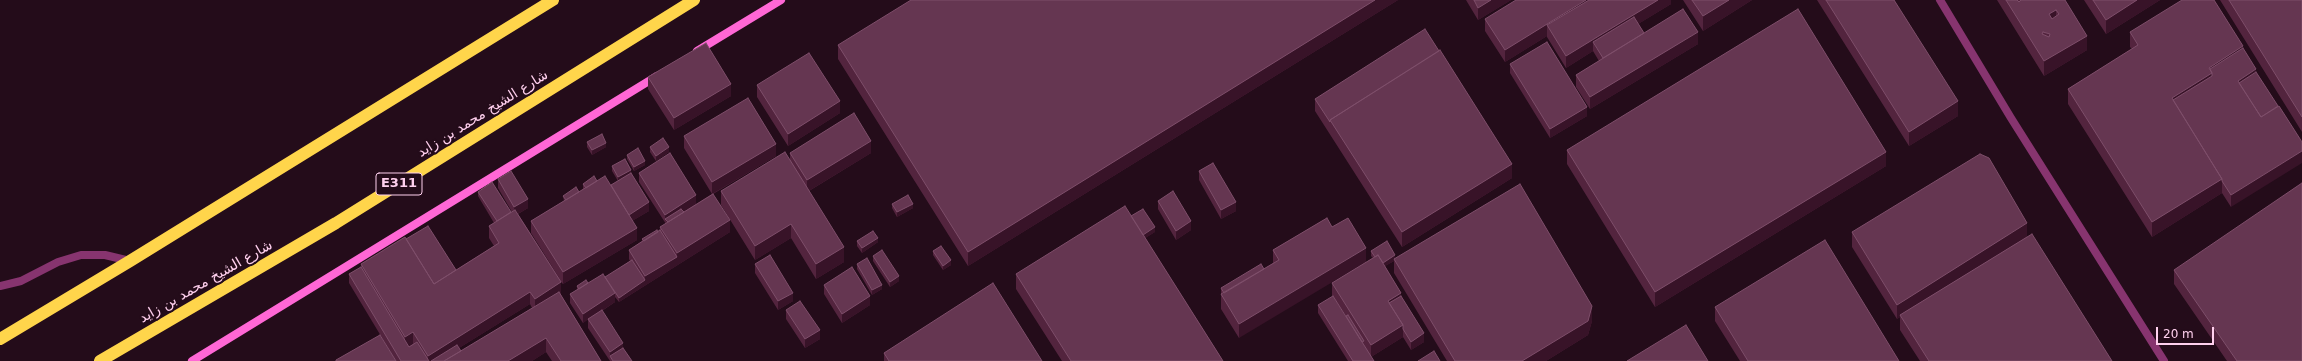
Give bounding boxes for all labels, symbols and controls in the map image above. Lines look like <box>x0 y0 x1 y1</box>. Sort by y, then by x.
street label: شارع الشيخ محمد بن زايد <box>414 67 552 161</box>
road number: E311 <box>376 173 422 195</box>
street label: شارع الشيخ محمد بن زايد <box>136 237 276 327</box>
scale bar <box>2158 319 2216 345</box>
text: 20 m <box>2163 327 2194 341</box>

